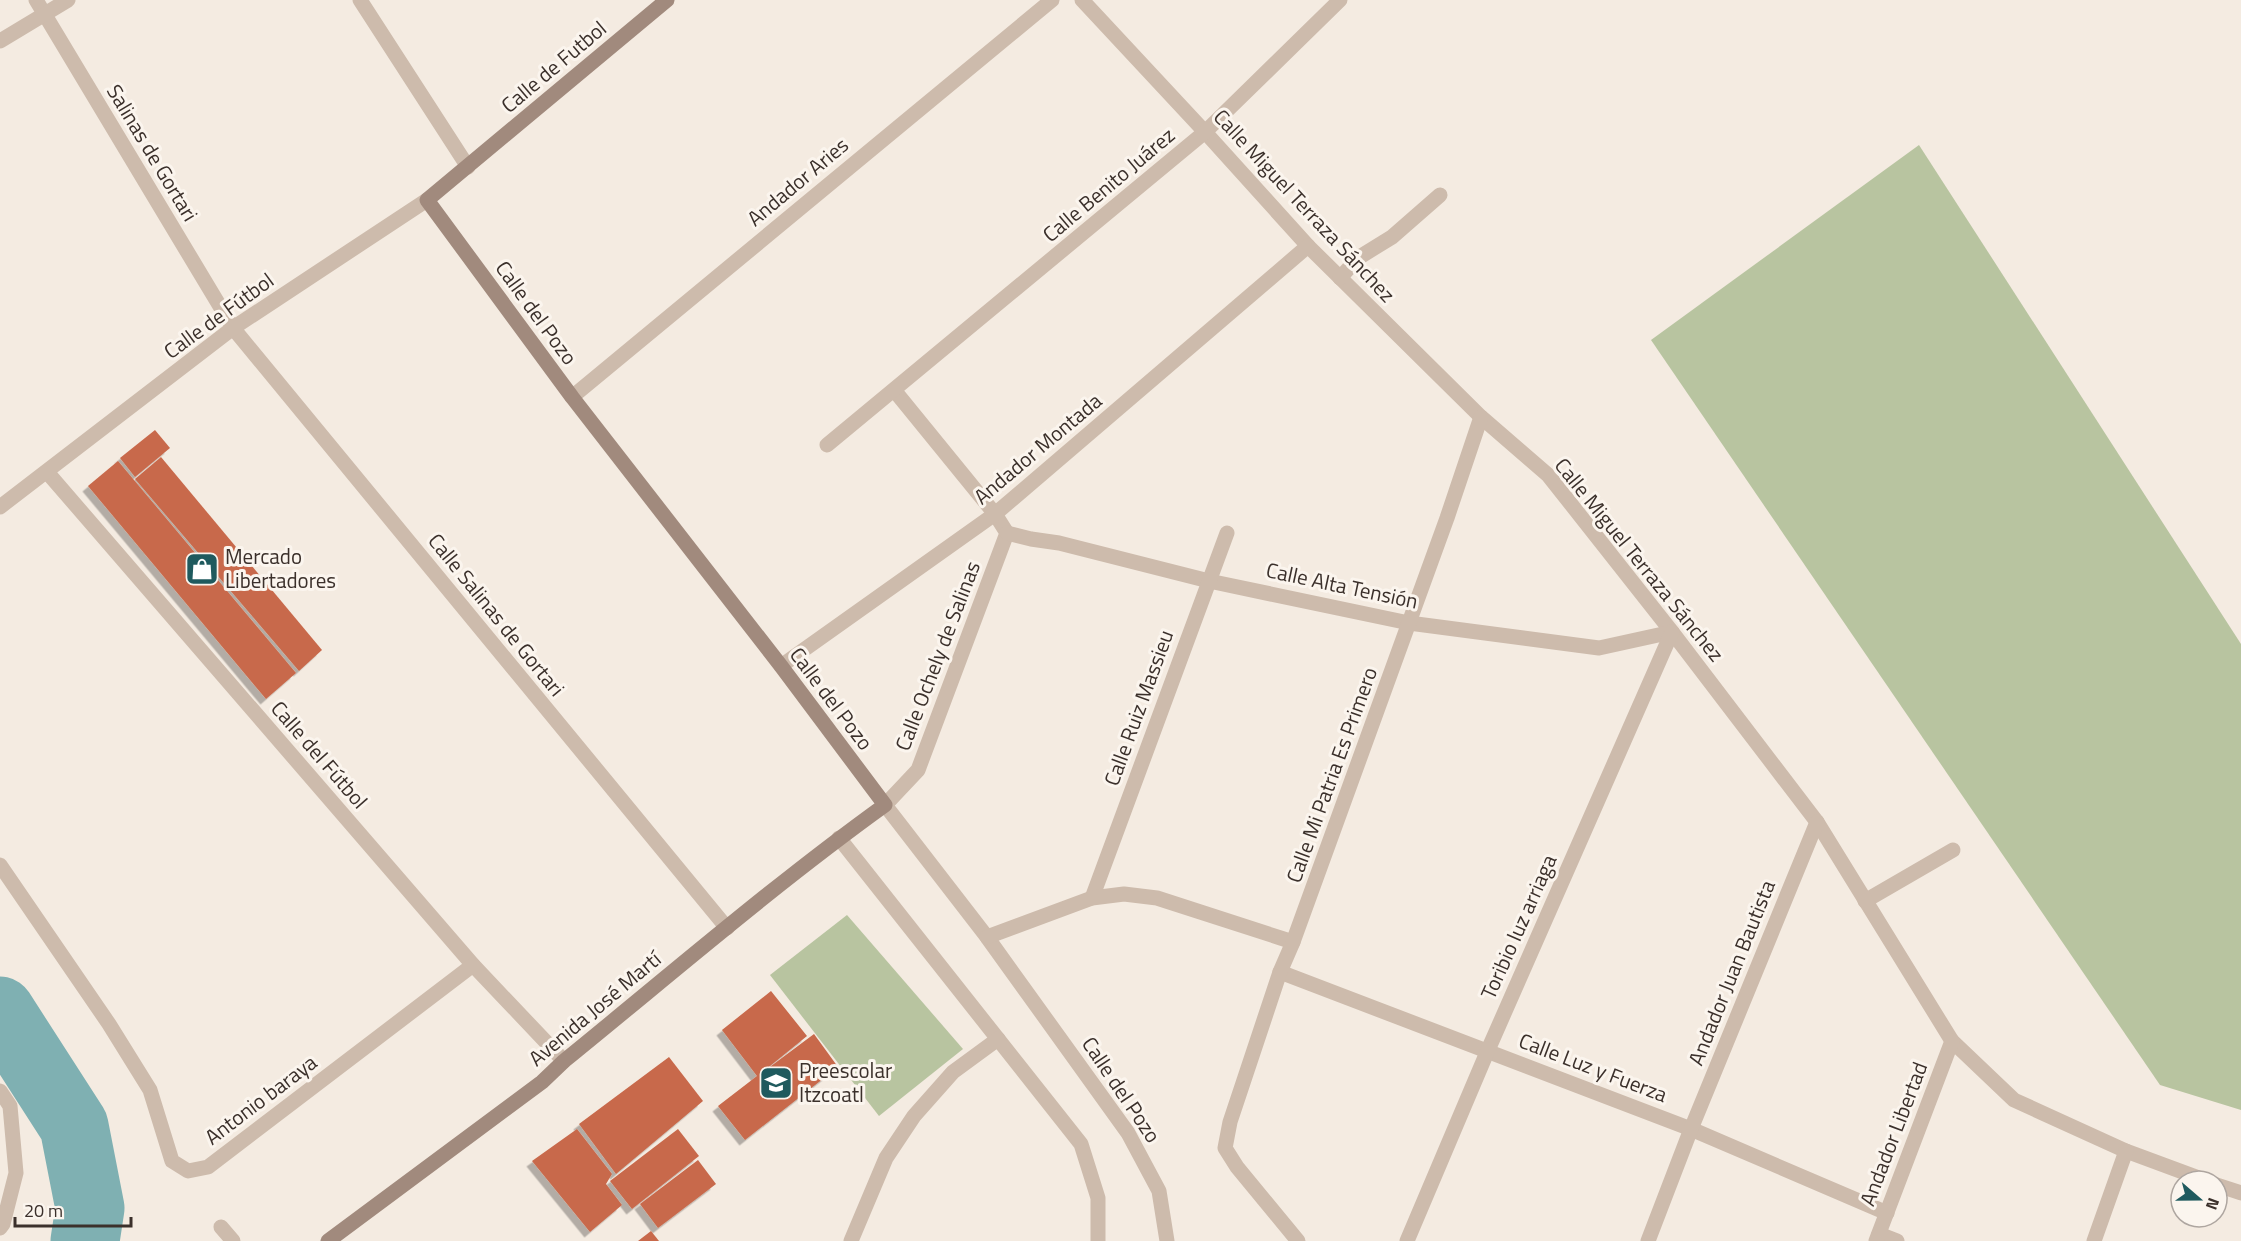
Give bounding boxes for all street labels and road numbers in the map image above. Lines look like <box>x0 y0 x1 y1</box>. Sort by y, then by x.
street label: Calle de Futbol <box>494 12 613 120</box>
street label: Salinas de Gortari <box>99 78 206 227</box>
street label: Calle Miguel Terraza Sánchez <box>1206 101 1403 309</box>
street label: Calle Benito Juárez <box>1035 119 1182 249</box>
street label: Andador Aries <box>739 129 855 233</box>
street label: Calle del Pozo <box>488 254 586 371</box>
street label: Calle de Fútbol <box>157 264 280 366</box>
street label: Andador Montada <box>966 385 1109 512</box>
street label: Calle Miguel Terraza Sánchez <box>1547 450 1732 668</box>
street label: Calle Salinas de Gortari <box>421 526 573 703</box>
street label: Calle Alta Tensión <box>1263 553 1421 617</box>
street label: Calle Ochely de Salinas <box>886 556 988 755</box>
street label: Calle Ruiz Massieu <box>1095 625 1181 790</box>
street label: Calle del Pozo <box>782 640 881 757</box>
street label: Calle Mi Patria Es Primero <box>1277 662 1385 887</box>
street label: Calle del Fútbol <box>264 693 376 815</box>
street label: Toribio luz arriaga <box>1472 849 1564 1004</box>
street label: Andador Juan Bautista <box>1679 875 1783 1070</box>
street label: Avenida José Martí <box>521 942 669 1073</box>
street label: Calle Luz y Fuerza <box>1514 1024 1673 1110</box>
street label: Calle del Pozo <box>1074 1030 1169 1149</box>
street label: Antonio baraya <box>197 1046 324 1152</box>
street label: Andador Libertad <box>1851 1057 1935 1210</box>

